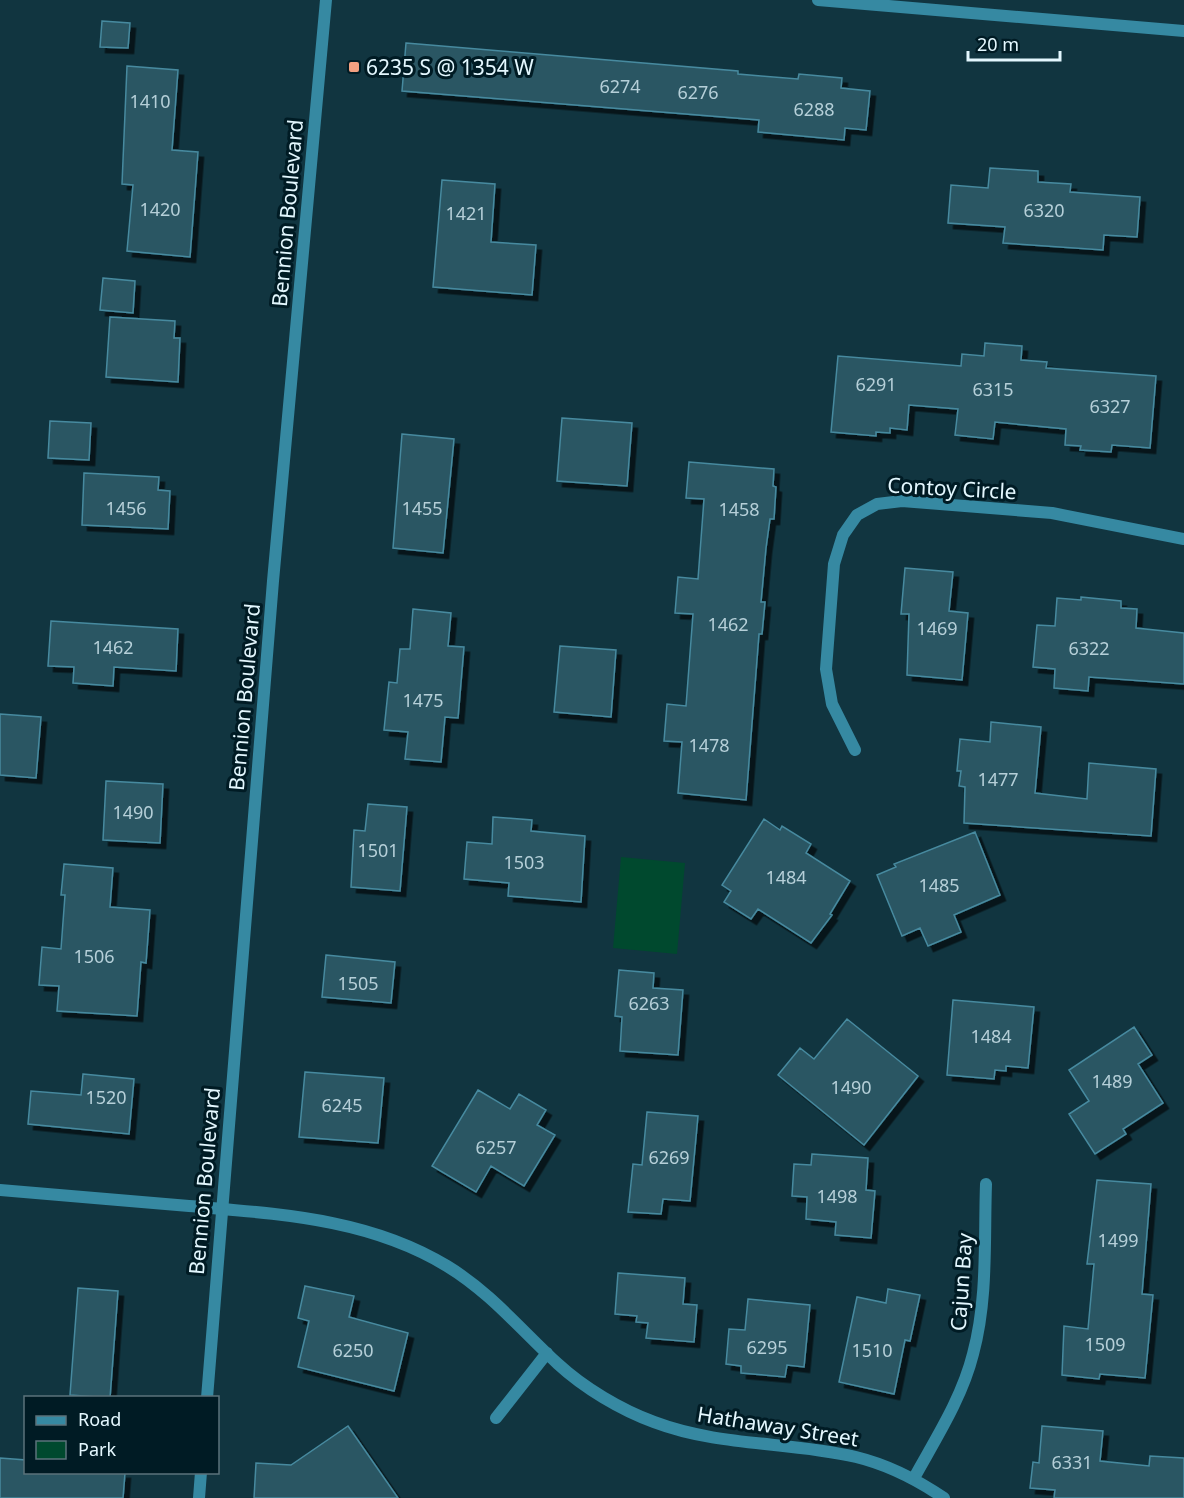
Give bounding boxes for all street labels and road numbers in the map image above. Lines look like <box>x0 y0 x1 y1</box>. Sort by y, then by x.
street label: Bennion Boulevard <box>265 118 309 308</box>
street label: Contoy Circle <box>887 471 1017 505</box>
street label: Bennion Boulevard <box>222 602 266 792</box>
street label: Bennion Boulevard <box>182 1086 226 1276</box>
street label: Cajun Bay <box>944 1232 978 1332</box>
street label: Hathaway Street <box>695 1399 861 1453</box>

